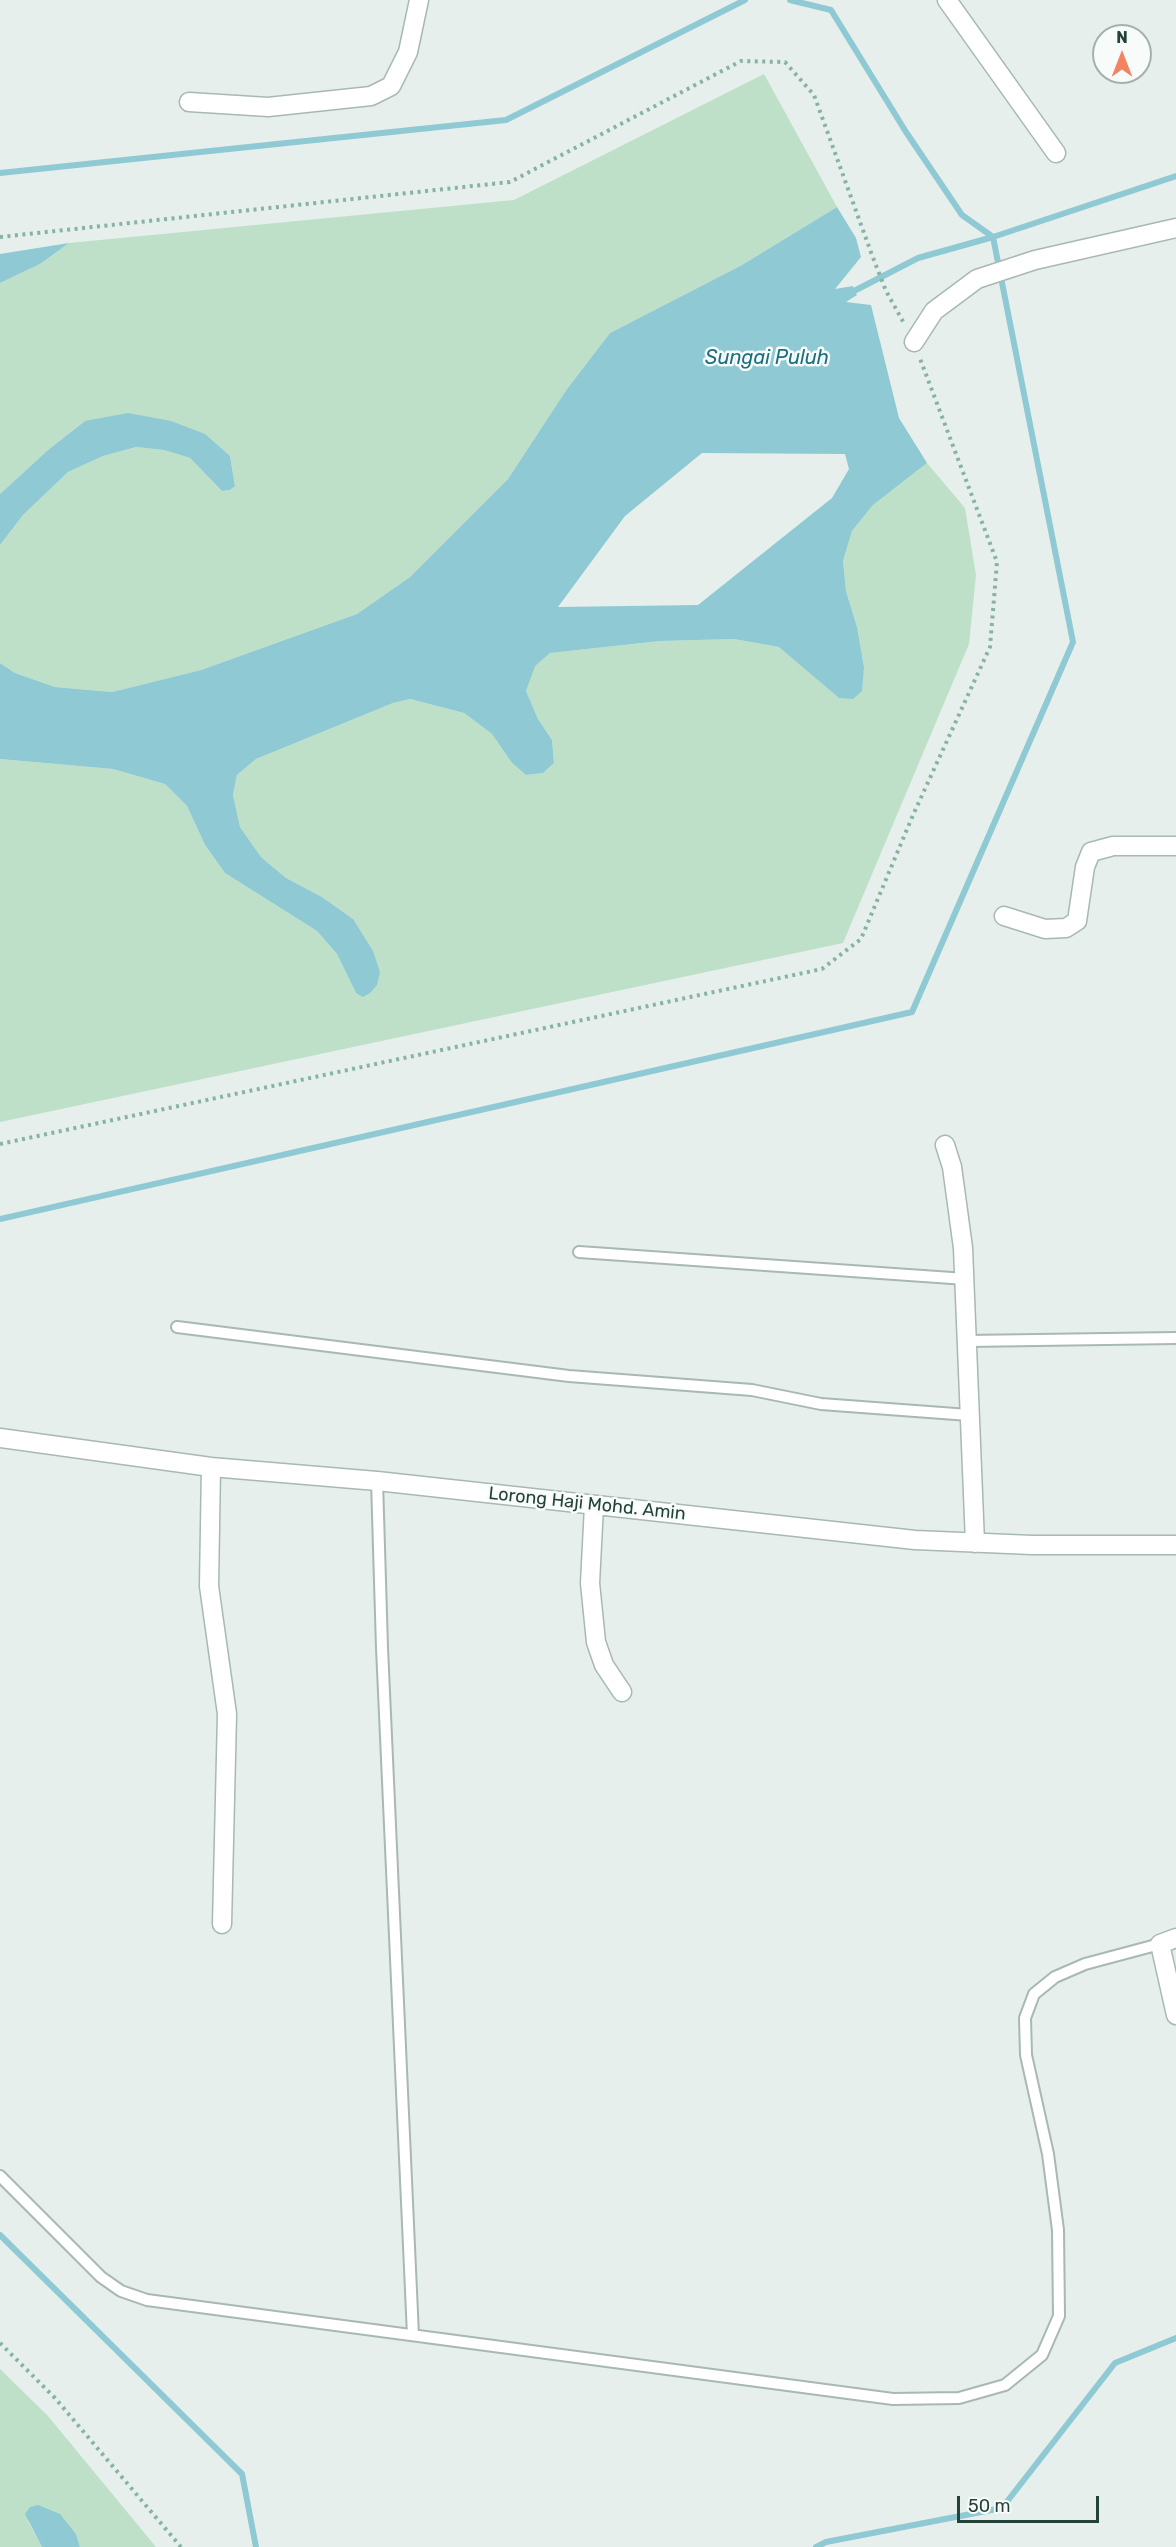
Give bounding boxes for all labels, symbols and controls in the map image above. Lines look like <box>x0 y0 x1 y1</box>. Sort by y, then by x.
north arrow <box>1092 24 1152 84</box>
text: N <box>1116 28 1128 47</box>
water label: Sungai Puluh <box>705 346 829 370</box>
street label: Lorong Haji Mohd. Amin <box>487 1483 687 1525</box>
scale bar <box>960 2484 1102 2522</box>
text: 50 m <box>968 2495 1011 2517</box>

